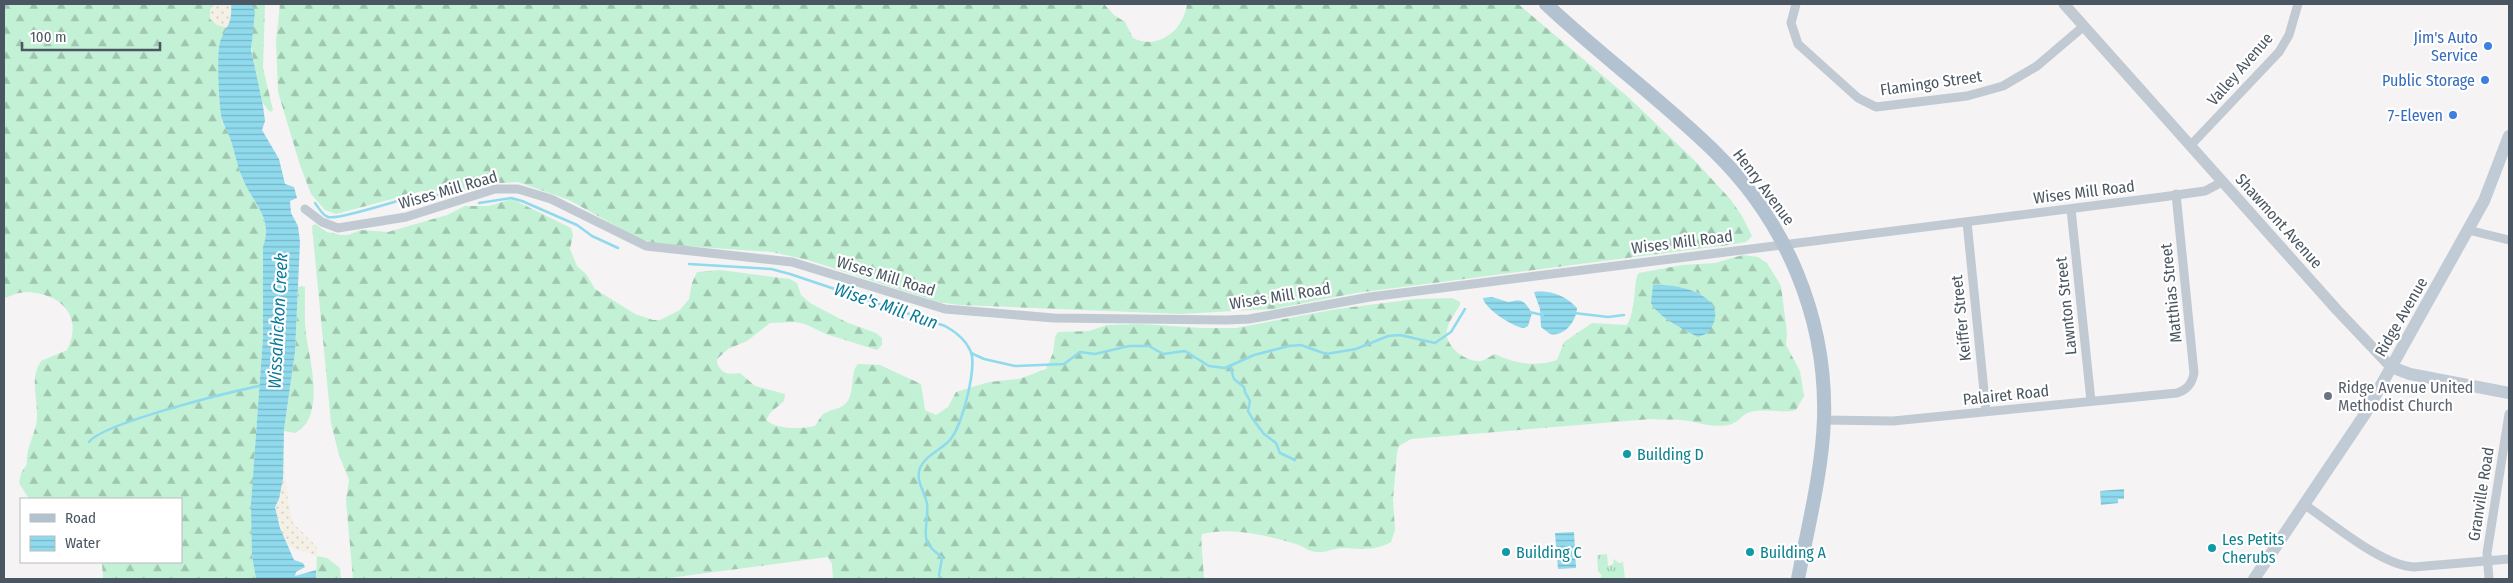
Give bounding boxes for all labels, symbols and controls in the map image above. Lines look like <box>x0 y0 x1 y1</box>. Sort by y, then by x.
scale bar <box>22 20 160 52</box>
text: 100 m <box>30 28 67 46</box>
place label: Jim's Auto Service <box>2414 28 2478 65</box>
street label: Valley Avenue <box>2203 29 2277 109</box>
marker: Jim's Auto Service <box>2482 40 2494 52</box>
street label: Flamingo Street <box>1879 66 1984 100</box>
place label: Public Storage <box>2382 71 2475 90</box>
marker: Public Storage <box>2479 74 2491 86</box>
place label: 7-Eleven <box>2388 106 2443 125</box>
marker: 7-Eleven <box>2447 109 2459 121</box>
street label: Henry Avenue <box>1729 145 1799 229</box>
street label: Wises Mill Road <box>396 167 500 213</box>
street label: Shawmont Avenue <box>2232 170 2327 272</box>
street label: Wises Mill Road <box>2032 176 2136 208</box>
street label: Wises Mill Road <box>1630 226 1734 258</box>
street label: Matthias Street <box>2156 242 2186 344</box>
water label: Wissahickon Creek <box>263 252 293 390</box>
street label: Wises Mill Road <box>834 252 938 300</box>
street label: Lawnton Street <box>2051 255 2081 356</box>
street label: Keiffer Street <box>1947 273 1975 362</box>
street label: Ridge Avenue <box>2371 274 2431 360</box>
water label: Wise's Mill Run <box>831 278 941 334</box>
street label: Wises Mill Road <box>1228 279 1332 313</box>
place label: Ridge Avenue United Methodist Church <box>2338 378 2473 415</box>
street label: Palairet Road <box>1962 381 2050 409</box>
marker: Ridge Avenue United Methodist Church <box>2322 390 2334 402</box>
place label: Building D <box>1637 445 1704 464</box>
street label: Granville Road <box>2464 446 2498 542</box>
marker: Building D <box>1621 448 1633 460</box>
legend <box>20 498 182 563</box>
text: Road <box>65 509 96 527</box>
place label: Les Petits Cherubs <box>2222 530 2285 567</box>
text: Water <box>65 534 101 552</box>
marker: Les Petits Cherubs <box>2206 542 2218 554</box>
place label: Building C <box>1516 543 1582 562</box>
place label: Building A <box>1760 543 1827 562</box>
marker: Building C <box>1500 546 1512 558</box>
marker: Building A <box>1744 546 1756 558</box>

